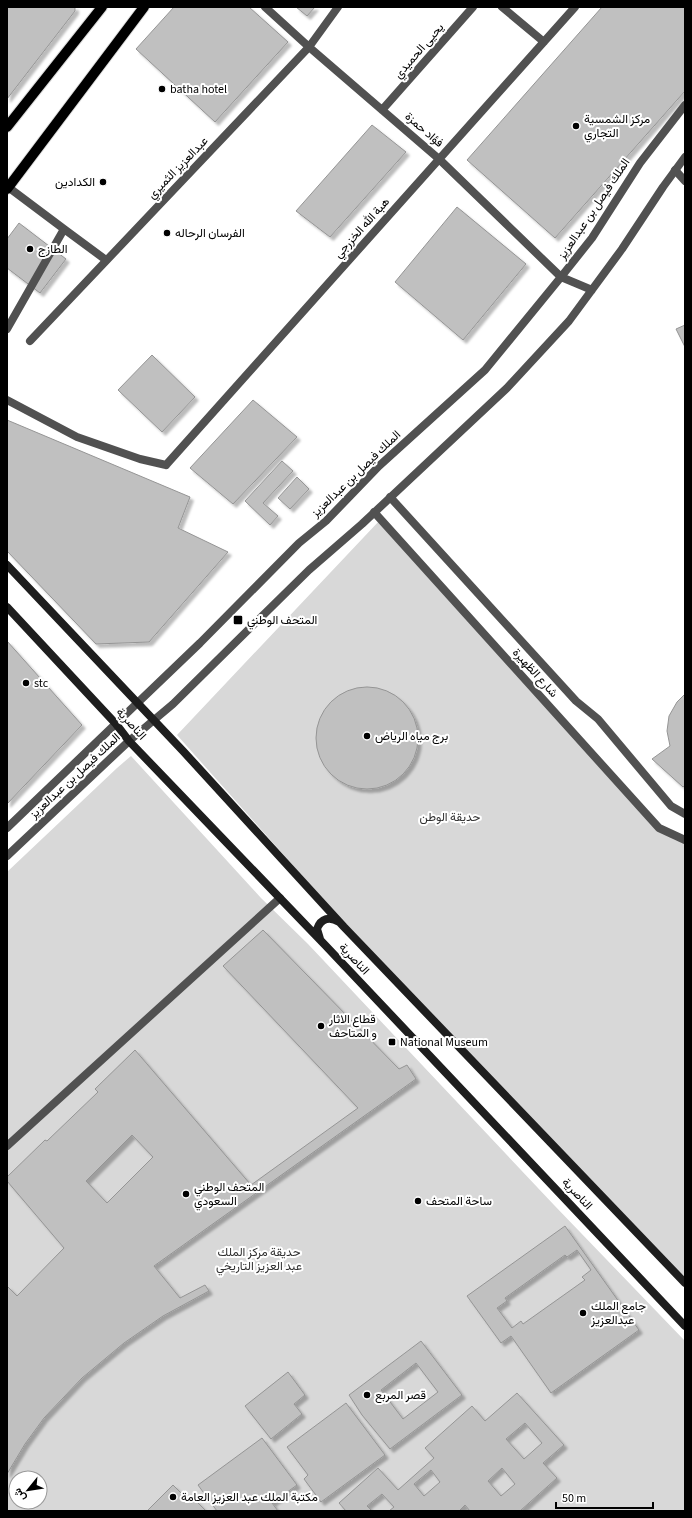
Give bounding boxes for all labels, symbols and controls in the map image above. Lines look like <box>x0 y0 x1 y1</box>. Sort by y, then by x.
street label: يحيى الحميدي <box>390 19 449 83</box>
place label: batha hotel <box>170 81 227 98</box>
marker: batha hotel <box>157 84 167 94</box>
street label: فؤاد حمزة <box>401 109 447 151</box>
place label: مركز الشمسية التجاري <box>584 111 650 143</box>
marker: مركز الشمسية التجاري <box>571 121 581 131</box>
street label: عبدالعزيز الثميري <box>144 133 213 204</box>
street label: الملك فيصل بن عبدالعزيز <box>553 155 634 264</box>
place label: الكدادين <box>55 174 95 191</box>
marker: الكدادين <box>98 177 108 187</box>
street label: هبة الله الخزرجي <box>330 194 395 263</box>
place label: الفرسان الرحاله <box>175 225 245 242</box>
marker: الفرسان الرحاله <box>162 228 172 238</box>
place label: الطازج <box>38 241 68 258</box>
marker: الطازج <box>25 244 35 254</box>
street label: الملك فيصل بن عبدالعزيز <box>307 427 405 522</box>
place label: المتحف الوطني <box>247 612 317 630</box>
marker: المتحف الوطني <box>232 614 244 626</box>
street label: شارع الظهيرة <box>508 645 562 701</box>
place label: stc <box>34 675 49 692</box>
marker: stc <box>21 678 31 688</box>
street label: الناصرية <box>112 704 150 744</box>
place label: برج مياه الرياض <box>375 728 448 745</box>
street label: الملك فيصل بن عبدالعزيز <box>25 729 124 823</box>
marker: برج مياه الرياض <box>362 731 372 741</box>
park label: حديقة الوطن <box>420 809 480 826</box>
street label: الناصرية <box>335 939 373 979</box>
place label: قطاع الاثار و المتاحف <box>328 1011 377 1042</box>
marker: قطاع الاثار و المتاحف <box>316 1021 326 1031</box>
place label: National Museum <box>400 1034 488 1051</box>
marker: National Museum <box>387 1037 397 1047</box>
street label: الناصرية <box>558 1174 596 1214</box>
place label: المتحف الوطني السعودي <box>194 1179 264 1211</box>
marker: المتحف الوطني السعودي <box>181 1189 191 1199</box>
place label: ساحة المتحف <box>426 1193 492 1210</box>
marker: ساحة المتحف <box>413 1196 423 1206</box>
park label: حديقة مركز الملك عبد العزيز التاريخي <box>216 1244 302 1276</box>
place label: جامع الملك عبدالعزيز <box>590 1298 646 1329</box>
marker: جامع الملك عبدالعزيز <box>578 1308 588 1318</box>
place label: قصر المربع <box>375 1387 426 1404</box>
marker: قصر المربع <box>362 1390 372 1400</box>
north arrow <box>8 1470 48 1510</box>
scale bar <box>556 1484 653 1510</box>
text: ش <box>10 1485 30 1504</box>
place label: مكتبة الملك عبد العزيز العامة <box>181 1489 318 1506</box>
text: 50 m <box>562 1490 586 1507</box>
marker: مكتبة الملك عبد العزيز العامة <box>168 1492 178 1502</box>

